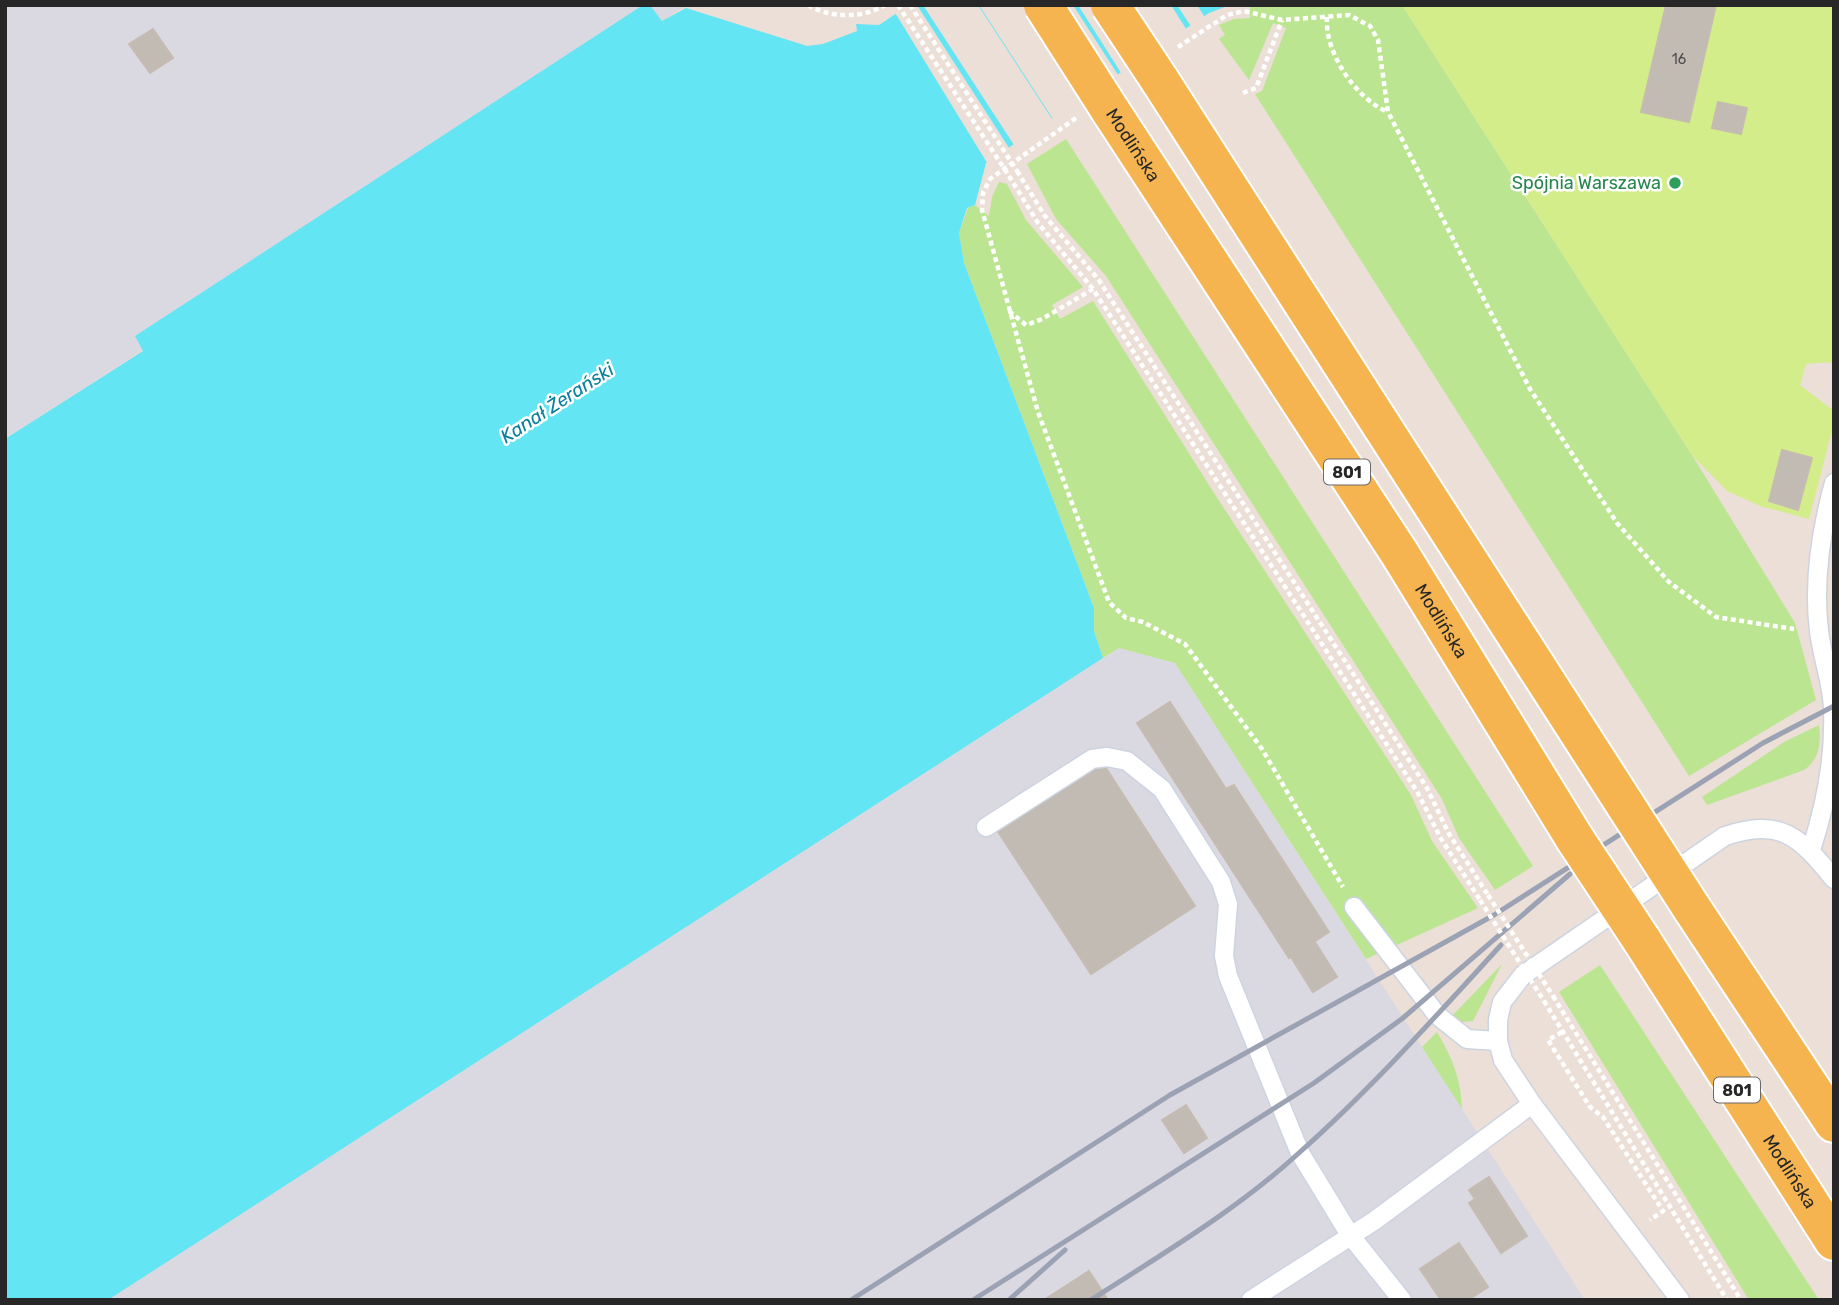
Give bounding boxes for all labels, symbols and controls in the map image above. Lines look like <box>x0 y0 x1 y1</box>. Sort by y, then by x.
house number: 16 <box>1672 51 1686 68</box>
street label: Modlińska <box>1101 104 1165 186</box>
place label: Spójnia Warszawa <box>1512 172 1661 194</box>
marker: Spójnia Warszawa <box>1667 175 1683 191</box>
water label: Kanał Żerański <box>496 358 618 448</box>
road number: 801 <box>1324 460 1370 485</box>
street label: Modlińska <box>1410 580 1472 662</box>
road number: 801 <box>1714 1078 1760 1102</box>
street label: Modlińska <box>1758 1131 1821 1213</box>

